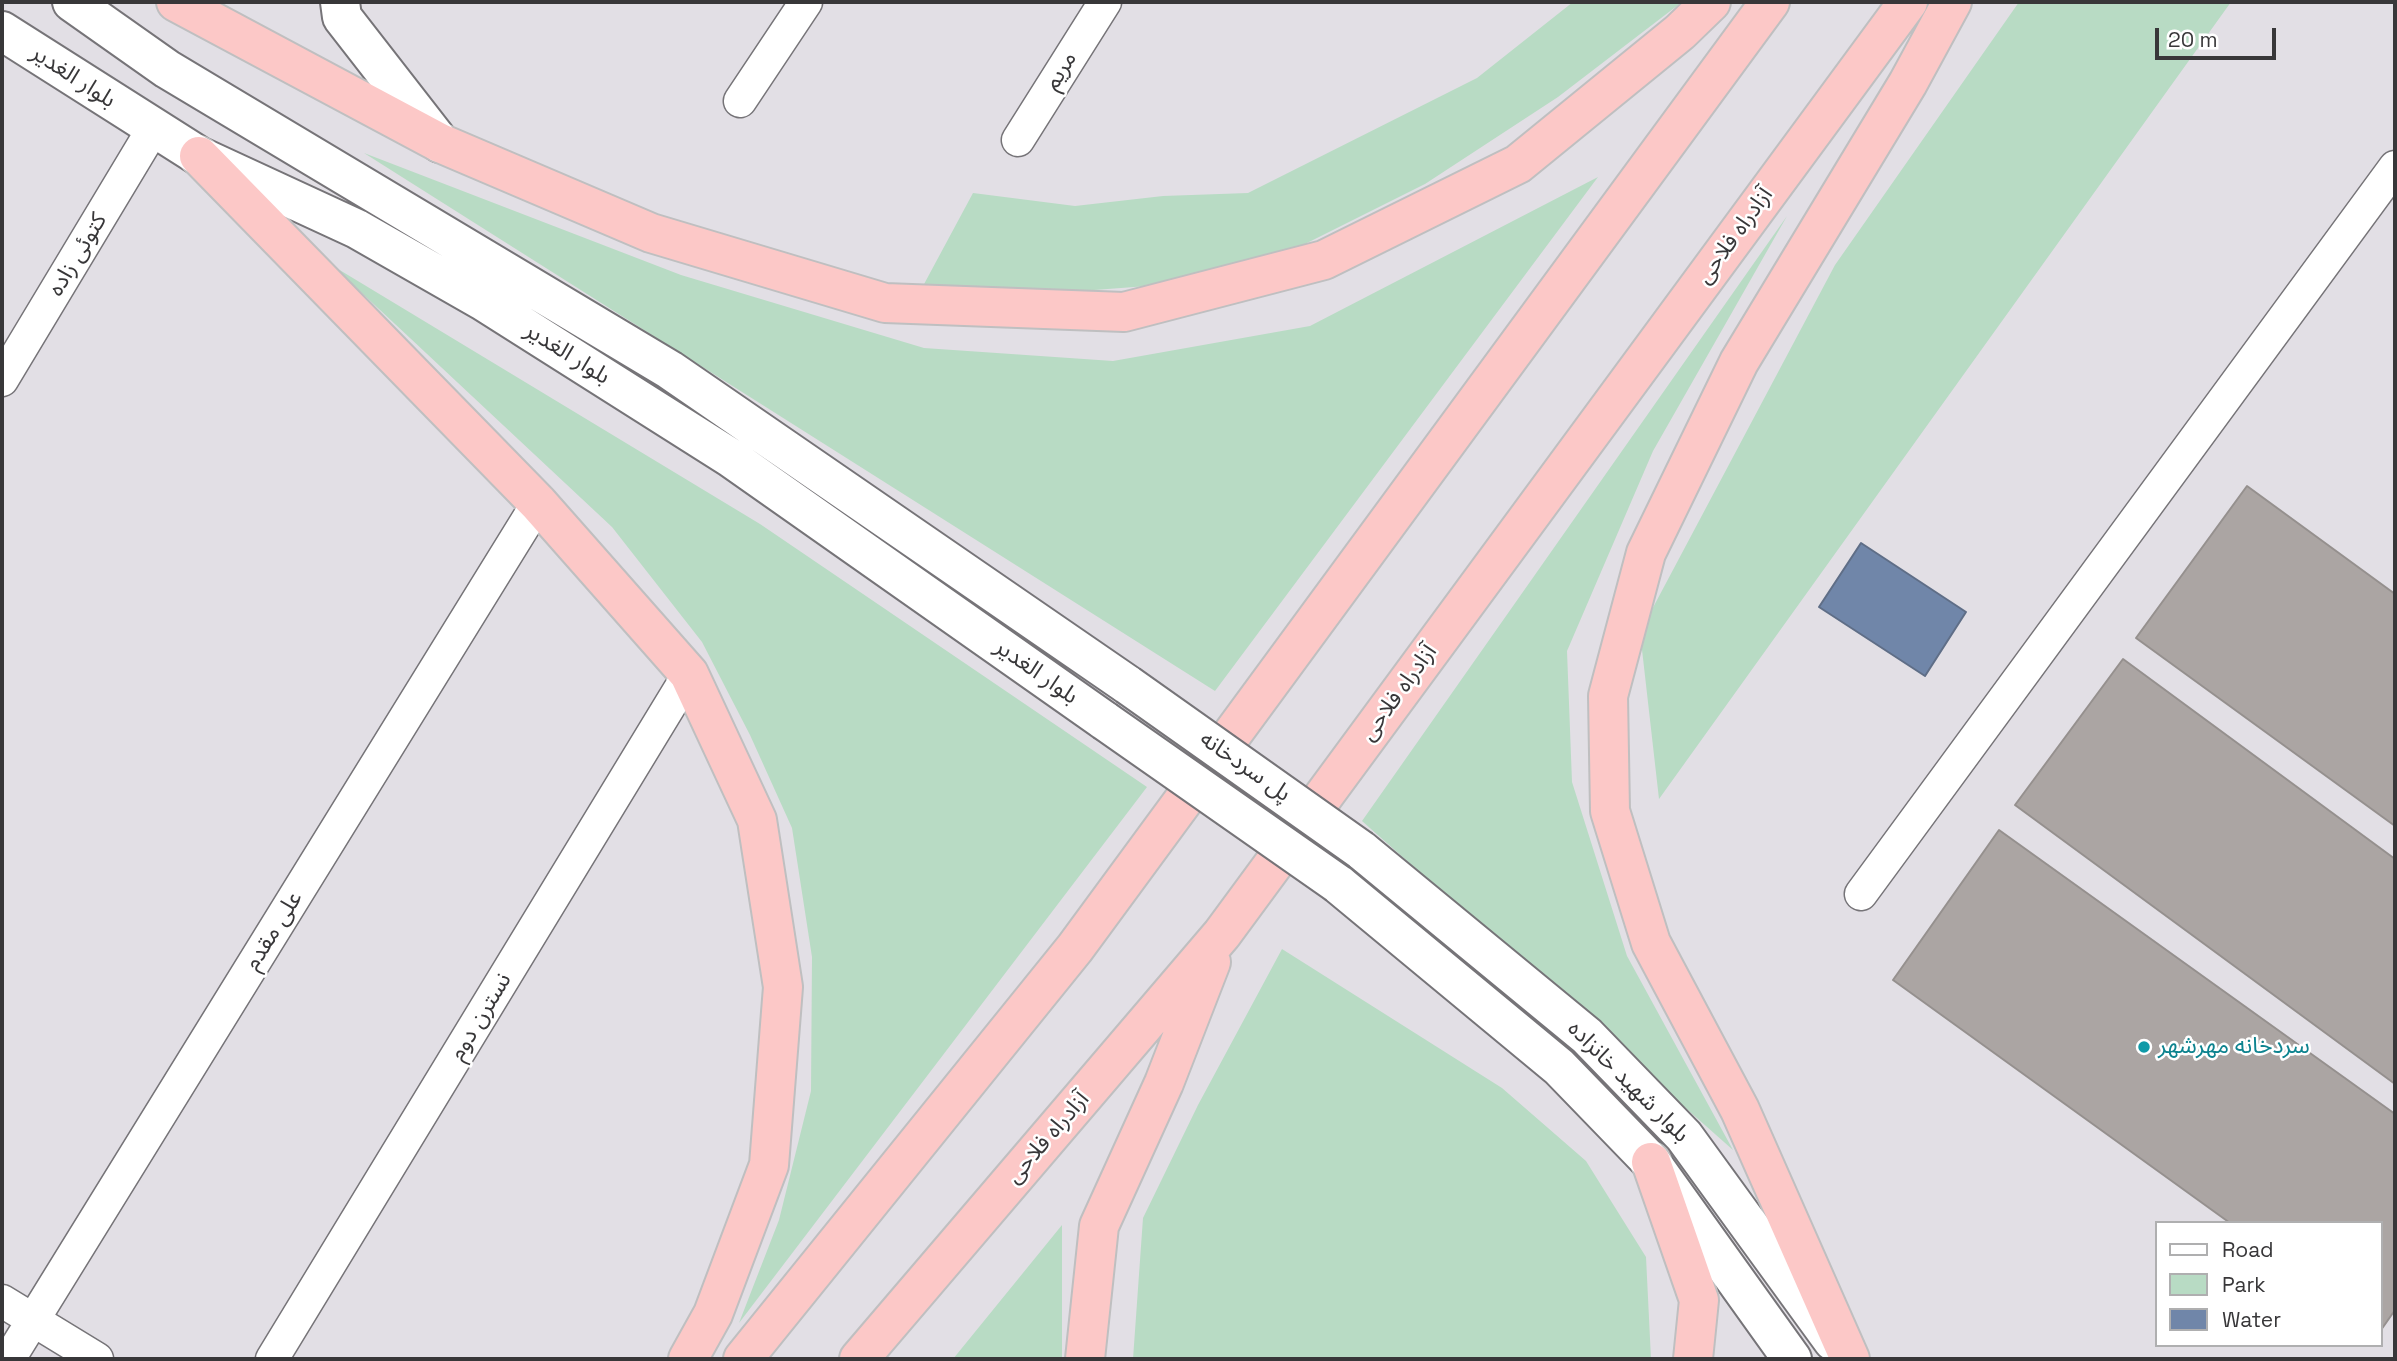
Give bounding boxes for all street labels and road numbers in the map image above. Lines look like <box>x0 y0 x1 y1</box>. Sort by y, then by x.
street label: بلوار الغدیر <box>25 39 121 115</box>
street label: مریم <box>1039 47 1083 95</box>
street label: آزادراه فلاحی <box>1691 182 1779 290</box>
street label: کتوئی‌ زاده <box>43 209 113 301</box>
street label: بلوار الغدیر <box>519 317 615 391</box>
street label: بلوار الغدیر <box>989 633 1083 711</box>
street label: آزادراه فلاحی <box>1355 639 1443 747</box>
street label: پل سردخانه <box>1194 726 1296 808</box>
street label: علی مقدم <box>239 886 309 976</box>
street label: نسترن دوم <box>444 968 518 1066</box>
street label: بلوار شهید خانزاده <box>1561 1015 1695 1149</box>
street label: آزادراه فلاحی <box>1001 1086 1095 1190</box>

